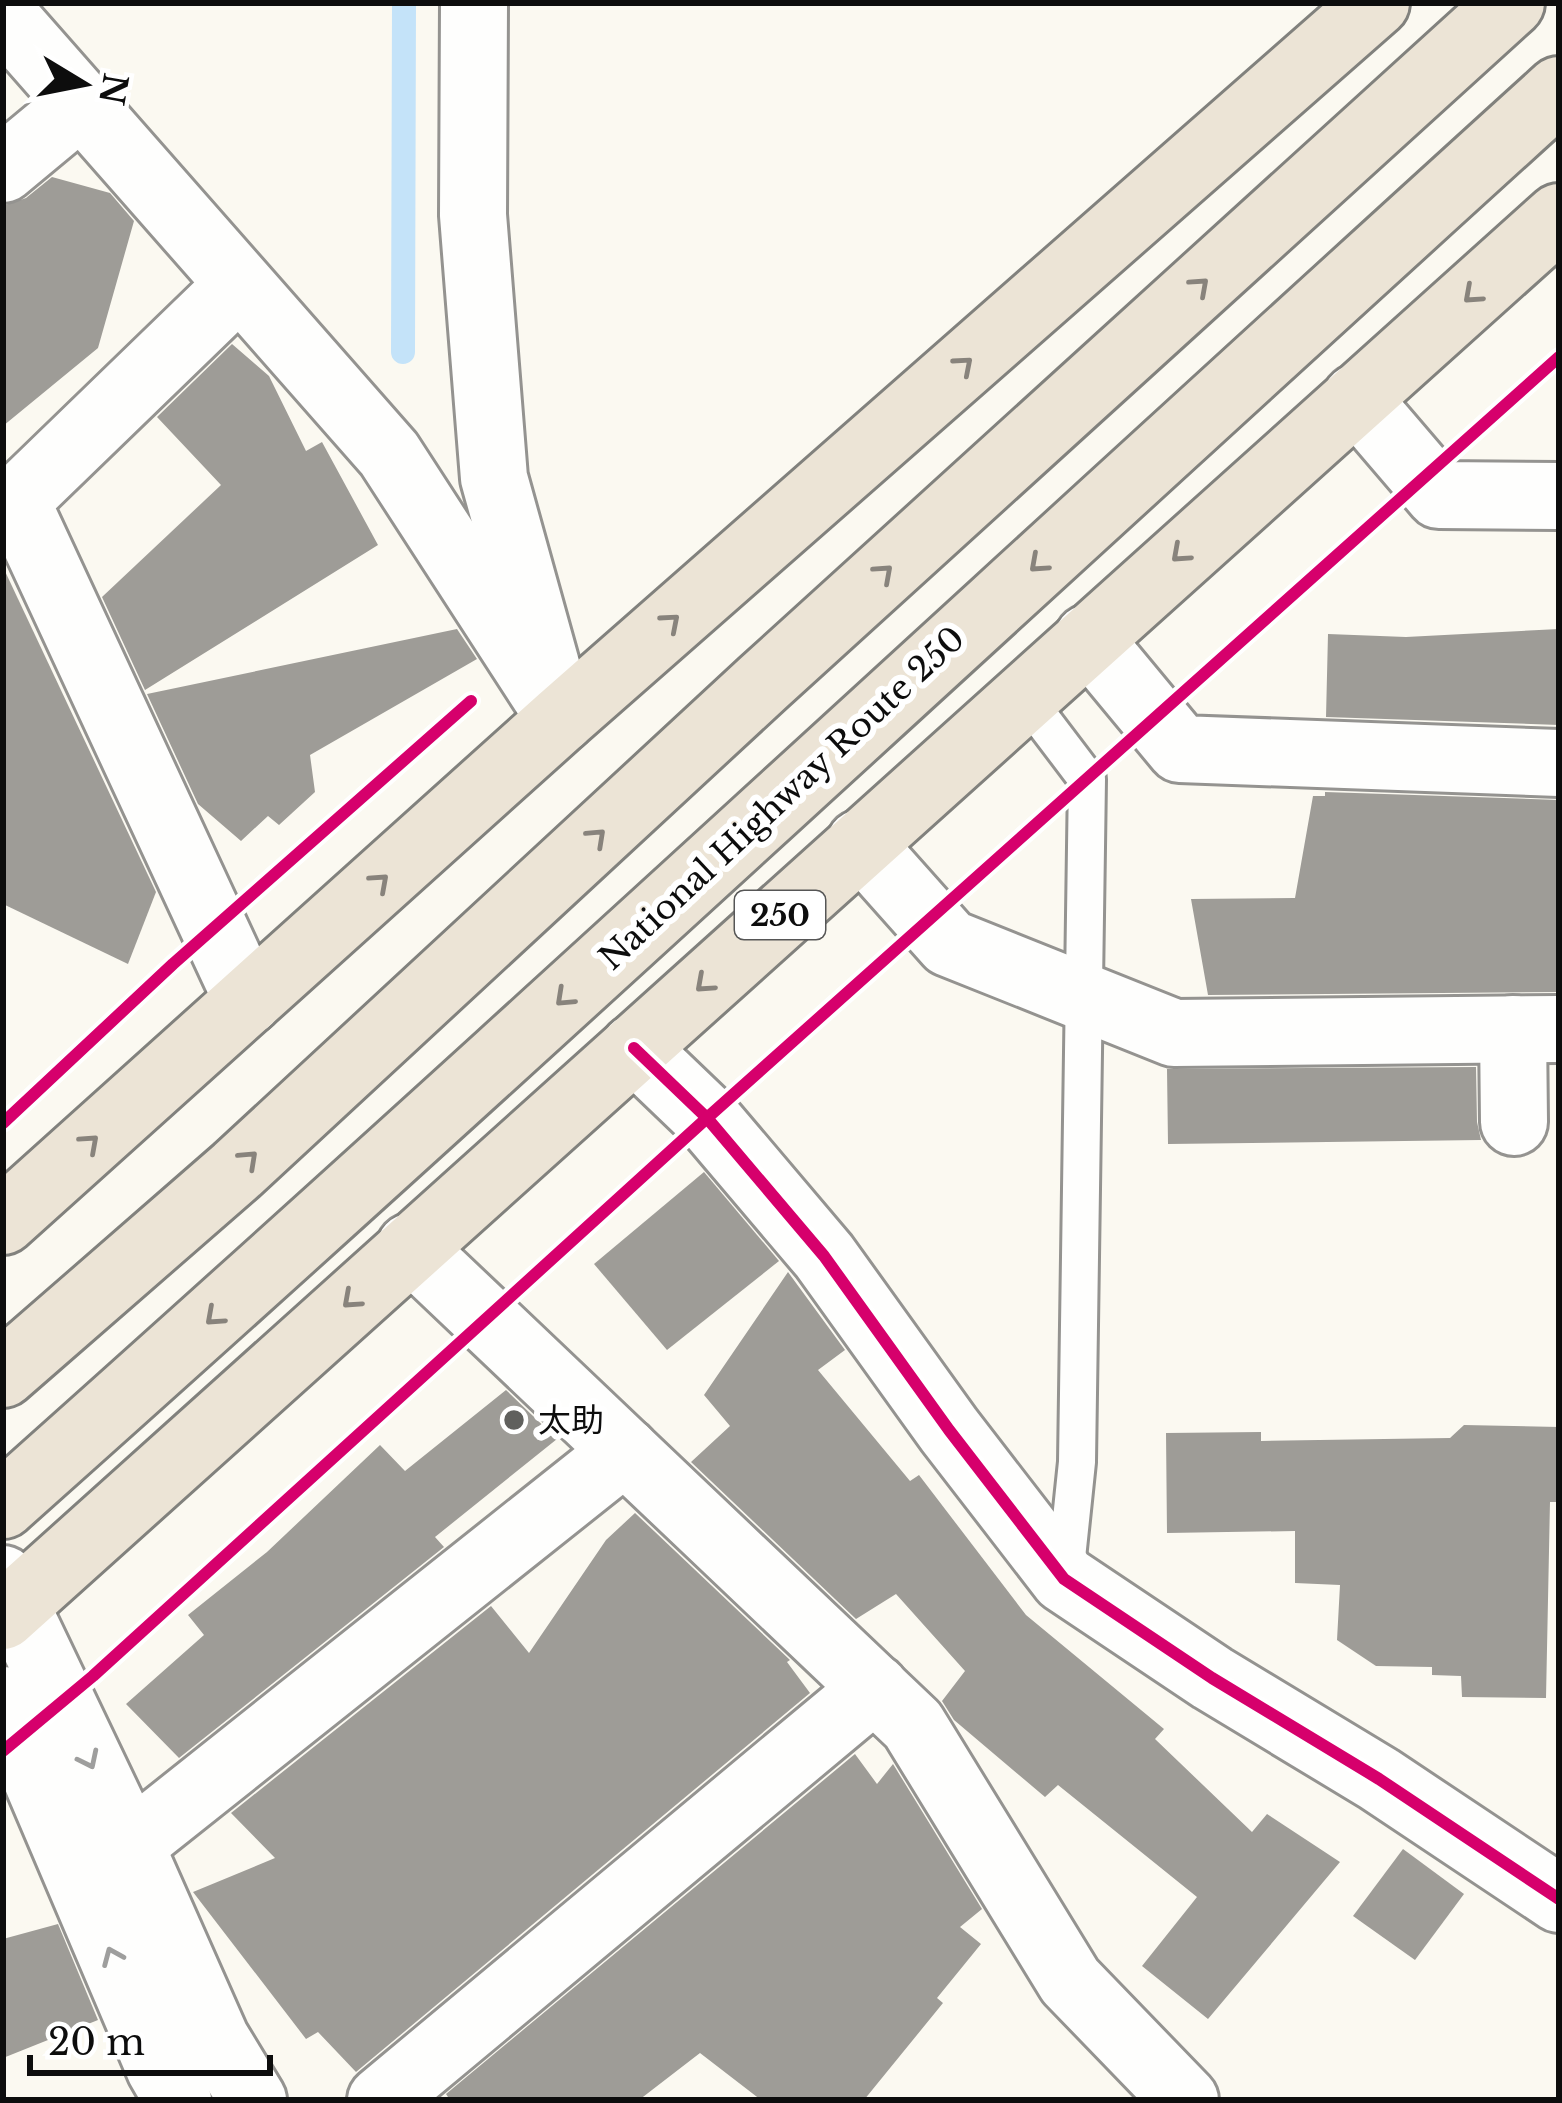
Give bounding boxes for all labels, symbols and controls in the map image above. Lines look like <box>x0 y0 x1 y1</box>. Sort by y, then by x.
north arrow <box>24 24 144 144</box>
text: N <box>90 70 136 108</box>
one-way arrow <box>1187 278 1208 300</box>
one-way arrow <box>1464 281 1485 302</box>
one-way arrow <box>950 358 972 379</box>
one-way arrow <box>1173 540 1194 561</box>
one-way arrow <box>1030 550 1051 571</box>
one-way arrow <box>870 566 891 587</box>
one-way arrow <box>657 615 679 637</box>
street label: National Highway Route 250 <box>591 618 973 978</box>
one-way arrow <box>583 829 604 851</box>
one-way arrow <box>366 875 387 896</box>
road number: 250 <box>735 891 825 939</box>
one-way arrow <box>696 970 717 991</box>
one-way arrow <box>557 983 578 1005</box>
one-way arrow <box>76 1136 98 1157</box>
one-way arrow <box>235 1151 256 1173</box>
one-way arrow <box>343 1286 364 1308</box>
one-way arrow <box>207 1303 228 1324</box>
place label: 太助 <box>538 1400 604 1441</box>
marker: 太助 <box>501 1407 527 1433</box>
one-way arrow <box>74 1748 98 1769</box>
one-way arrow <box>102 1947 126 1968</box>
scale bar <box>30 2001 270 2075</box>
text: 20 m <box>48 2020 145 2065</box>

